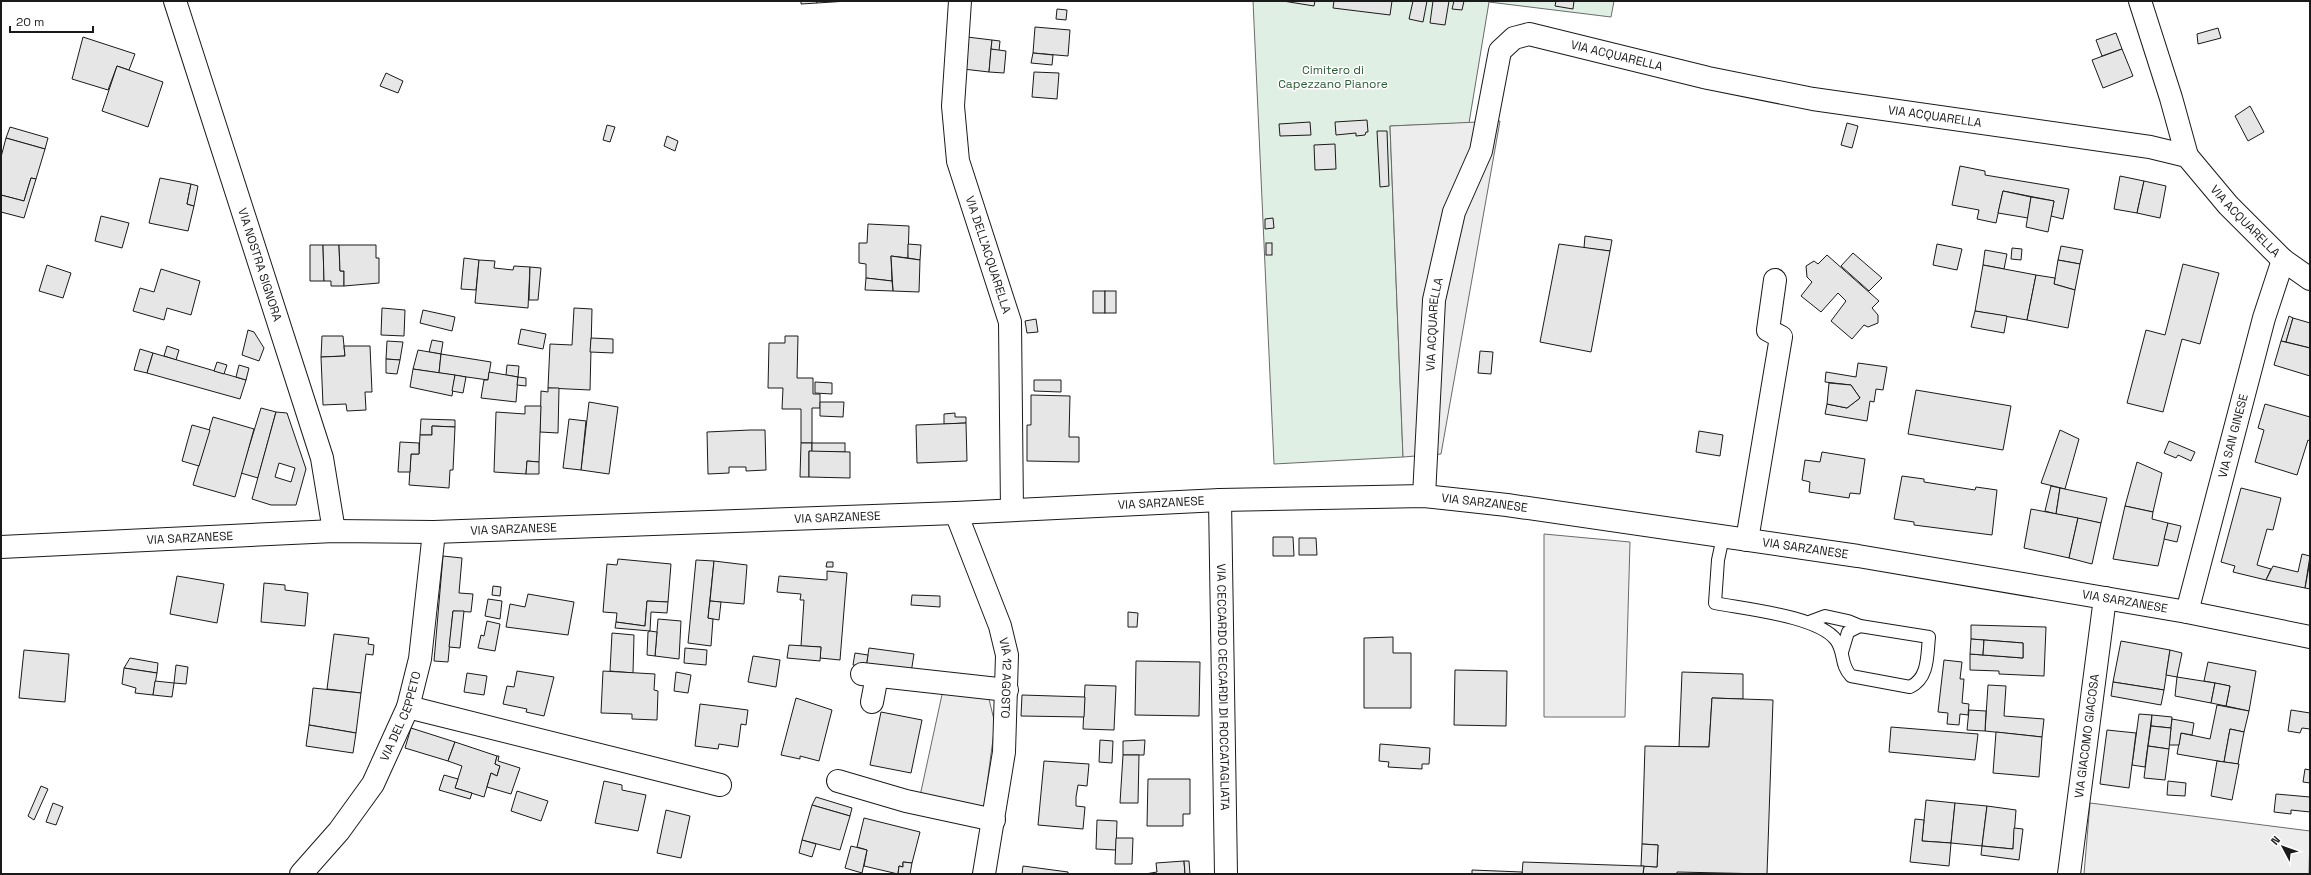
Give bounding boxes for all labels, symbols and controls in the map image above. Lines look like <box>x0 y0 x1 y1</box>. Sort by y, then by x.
scale bar <box>10 8 93 34</box>
text: 20 m <box>16 14 44 30</box>
street label: VIA ACQUARELLA <box>1569 37 1665 75</box>
park label: Cimitero di Capezzano Pianore <box>1278 62 1388 92</box>
street label: VIA ACQUARELLA <box>1887 102 1983 131</box>
street label: VIA ACQUARELLA <box>2207 182 2284 261</box>
street label: VIA DELL'ACQUARELLA <box>962 194 1015 316</box>
street label: VIA NOSTRA SIGNORA <box>234 206 286 324</box>
street label: VIA ACQUARELLA <box>1422 275 1447 372</box>
street label: VIA SAN GINESE <box>2214 392 2252 480</box>
street label: VIA SARZANESE <box>1441 490 1529 516</box>
street label: VIA SARZANESE <box>1117 493 1205 513</box>
street label: VIA SARZANESE <box>794 508 881 527</box>
street label: VIA SARZANESE <box>470 520 557 539</box>
street label: VIA SARZANESE <box>146 528 234 548</box>
street label: VIA SARZANESE <box>1761 534 1850 563</box>
street label: VIA CECCARDO CECCARDI DI ROCCATAGLIATA <box>1213 563 1233 811</box>
street label: VIA SARZANESE <box>2081 586 2169 617</box>
street label: VIA 12 AGOSTO <box>995 636 1015 719</box>
street label: VIA DEL CEPPETO <box>376 669 425 764</box>
street label: VIA GIACOMO GIACOSA <box>2071 673 2103 799</box>
north arrow <box>2263 827 2303 867</box>
text: N <box>2268 833 2283 848</box>

